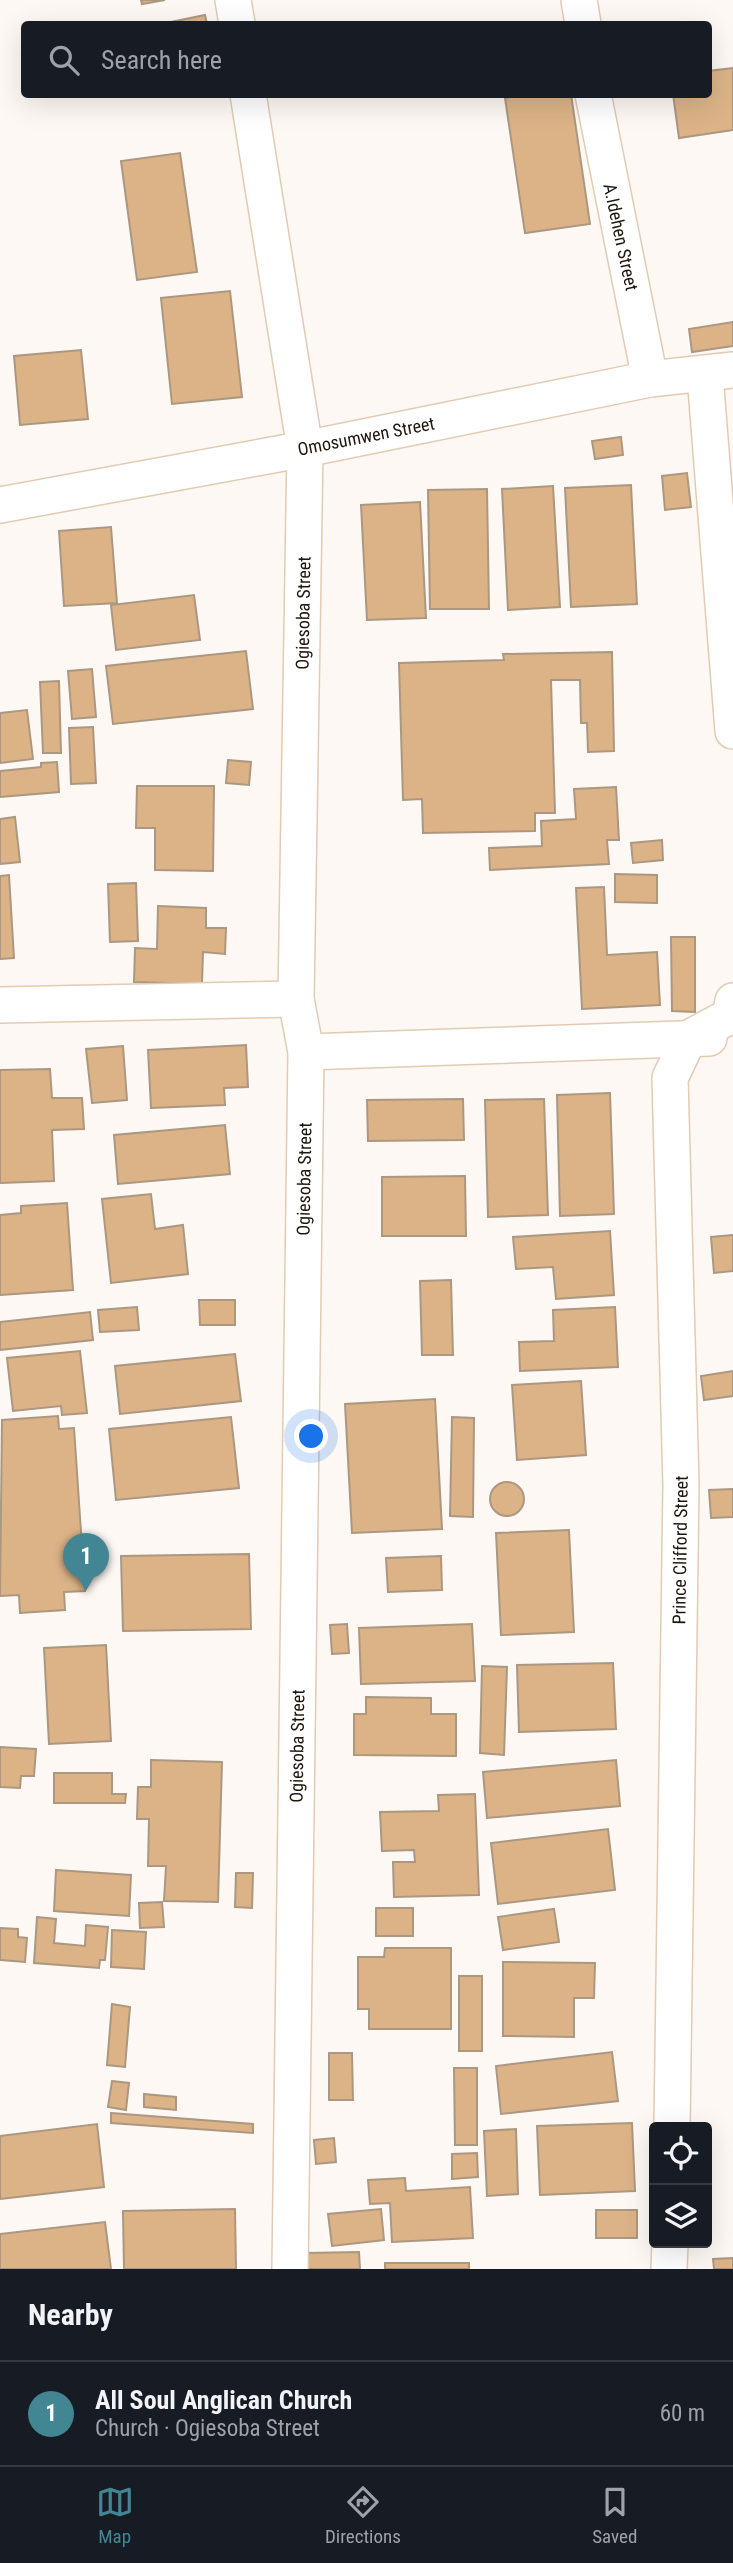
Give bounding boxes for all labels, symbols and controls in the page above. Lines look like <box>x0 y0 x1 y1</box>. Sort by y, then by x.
search box <box>21 21 712 98</box>
icon: search <box>45 41 83 79</box>
text: Search here <box>101 45 222 75</box>
street label: A.Idehen Street <box>599 181 643 293</box>
street label: Omosumwen Street <box>296 412 436 460</box>
street label: Ogiesoba Street <box>292 556 314 670</box>
street label: Ogiesoba Street <box>293 1122 315 1236</box>
your location <box>294 1419 328 1453</box>
street label: Prince Clifford Street <box>668 1476 692 1624</box>
pin: 1 <box>63 1533 109 1591</box>
street label: Ogiesoba Street <box>286 1689 308 1803</box>
map controls <box>649 2122 712 2248</box>
button: locate <box>649 2122 712 2185</box>
button: layers <box>649 2185 712 2248</box>
text: Nearby <box>28 2297 113 2332</box>
text: All Soul Anglican Church <box>95 2385 352 2415</box>
text: 1 <box>45 2400 57 2427</box>
text: 60 m <box>660 2400 705 2427</box>
text: Church · Ogiesoba Street <box>95 2415 320 2442</box>
tab: Map <box>96 2483 134 2548</box>
tab: Directions <box>325 2483 401 2548</box>
tab: Saved <box>592 2483 637 2548</box>

